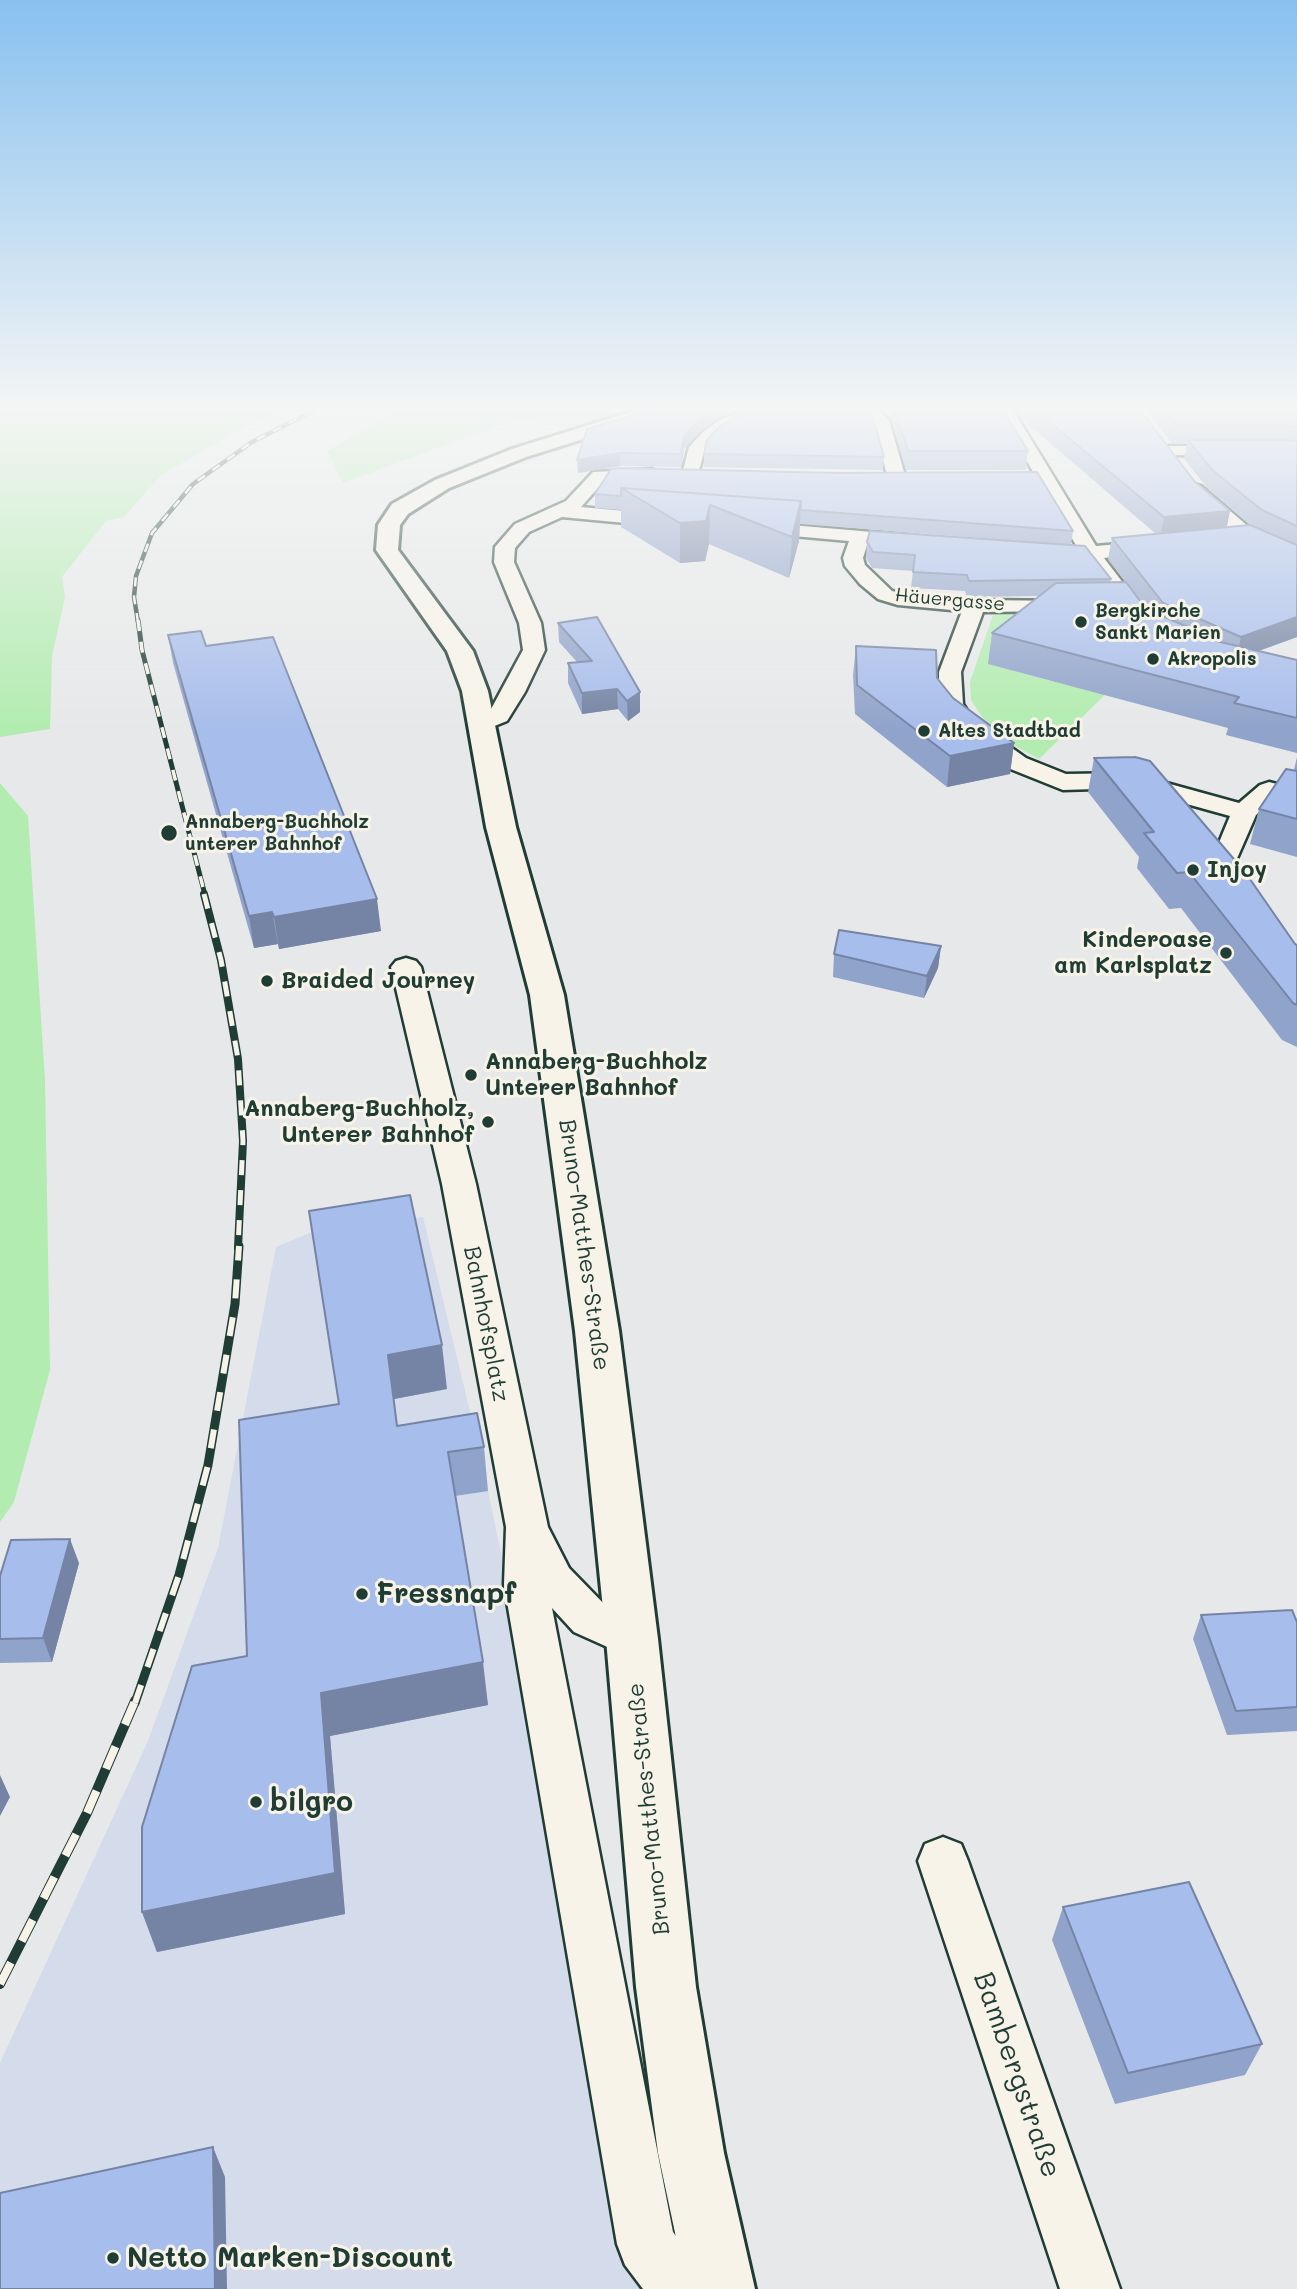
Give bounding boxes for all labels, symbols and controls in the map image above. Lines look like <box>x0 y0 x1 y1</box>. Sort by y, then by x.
street label: Häuergasse <box>894 584 1006 616</box>
place label: Bergkirche Sankt Marien <box>1095 600 1221 644</box>
marker: Bergkirche Sankt Marien <box>1073 614 1089 630</box>
place label: Akropolis <box>1167 648 1257 670</box>
marker: Akropolis <box>1145 651 1161 667</box>
place label: Altes Stadtbad <box>938 720 1081 742</box>
marker: Altes Stadtbad <box>916 723 932 739</box>
place label: Annaberg-Buchholz unterer Bahnhof <box>185 811 369 855</box>
marker: Annaberg-Buchholz unterer Bahnhof <box>159 823 179 843</box>
place label: Injoy <box>1207 856 1267 884</box>
marker: Injoy <box>1185 862 1201 878</box>
place label: Kinderoase am Karlsplatz <box>1054 926 1212 980</box>
marker: Kinderoase am Karlsplatz <box>1218 945 1234 961</box>
place label: Braided Journey <box>281 967 475 995</box>
marker: Braided Journey <box>259 973 275 989</box>
place label: Annaberg-Buchholz Unterer Bahnhof <box>485 1048 708 1102</box>
marker: Annaberg-Buchholz Unterer Bahnhof <box>463 1067 479 1083</box>
place label: Annaberg-Buchholz, Unterer Bahnhof <box>244 1095 474 1149</box>
marker: Annaberg-Buchholz, Unterer Bahnhof <box>480 1114 496 1130</box>
street label: Bruno-Matthes-Straße <box>553 1118 615 1372</box>
street label: Bahnhofsplatz <box>457 1244 515 1404</box>
place label: Fressnapf <box>376 1577 516 1611</box>
marker: Fressnapf <box>354 1586 370 1602</box>
street label: Bruno-Matthes-Straße <box>622 1682 676 1936</box>
place label: bilgro <box>270 1785 353 1819</box>
marker: bilgro <box>248 1794 264 1810</box>
street label: Bambergstraße <box>966 1968 1068 2182</box>
place label: Netto Marken-Discount <box>127 2241 453 2275</box>
marker: Netto Marken-Discount <box>105 2250 121 2266</box>

